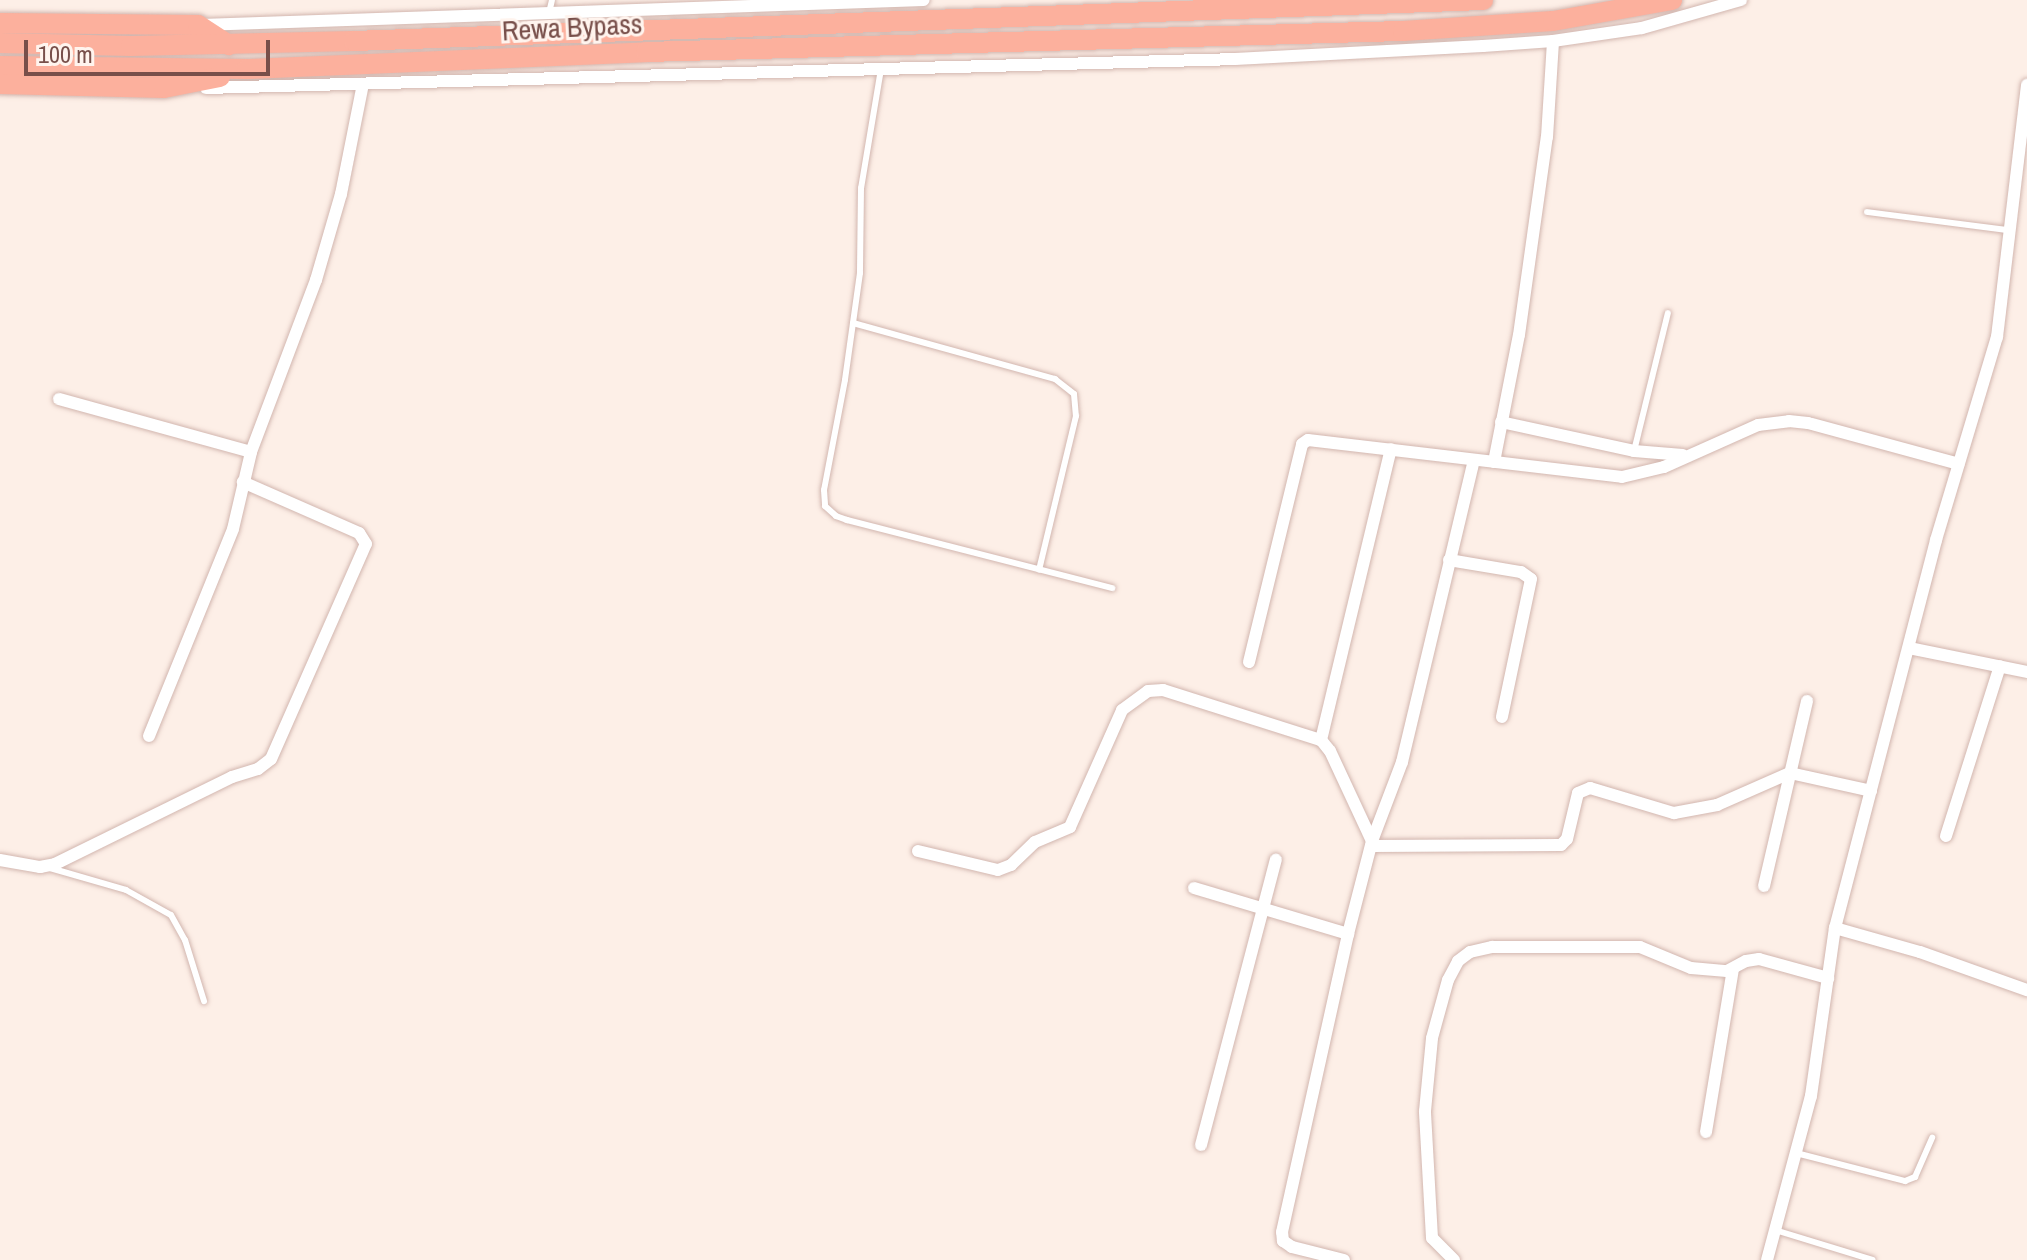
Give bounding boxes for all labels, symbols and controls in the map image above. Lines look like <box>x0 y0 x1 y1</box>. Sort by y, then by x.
street label: Rewa Bypass <box>501 7 643 47</box>
scale bar <box>28 24 274 74</box>
text: 100 m <box>38 38 93 70</box>

